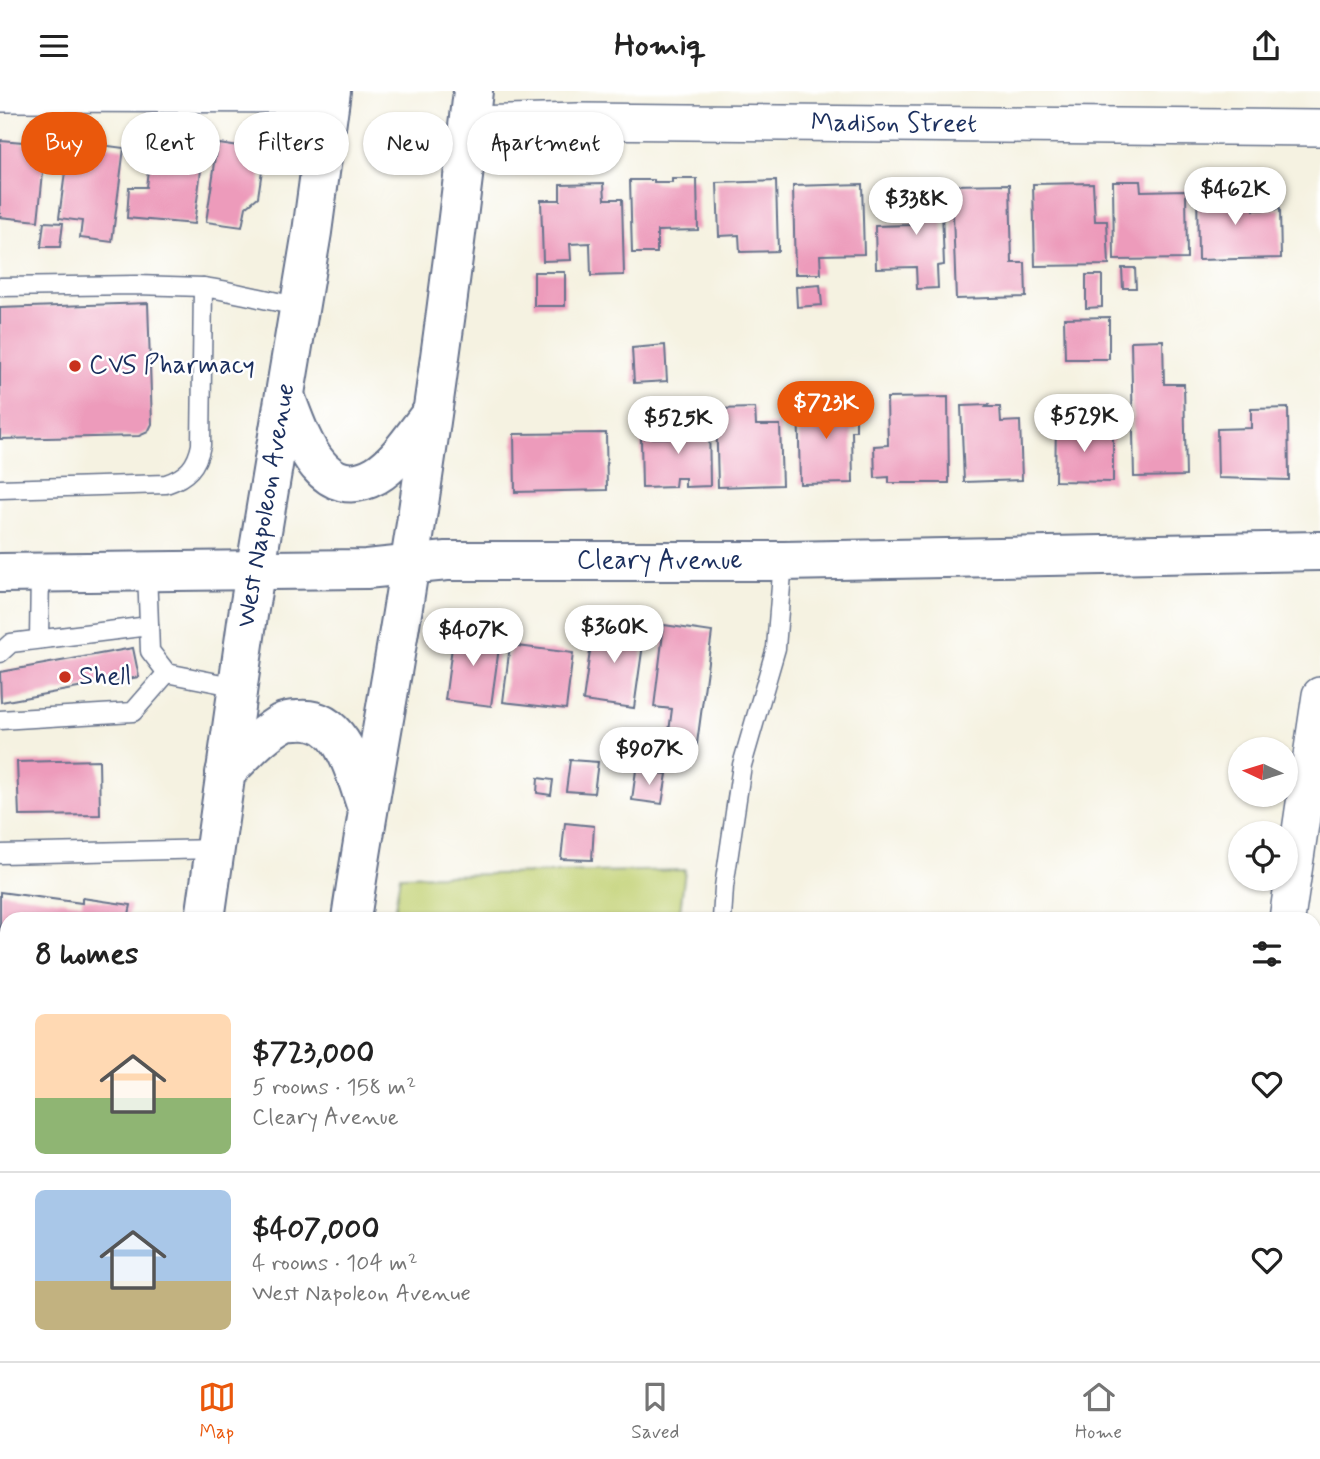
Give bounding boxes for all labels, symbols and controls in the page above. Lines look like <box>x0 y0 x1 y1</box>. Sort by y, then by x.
text: Homiq <box>614 25 706 67</box>
icon: menu <box>35 27 73 65</box>
icon: share <box>1247 27 1285 65</box>
street label: Madison Street <box>811 106 977 142</box>
chip: Buy <box>21 112 107 175</box>
chip: Rent <box>121 112 220 175</box>
chip: Filters <box>234 112 349 175</box>
chip: New <box>363 112 453 175</box>
chip: Apartment <box>467 112 624 175</box>
pin: $462K <box>1186 167 1284 227</box>
text: $462K <box>1200 175 1270 205</box>
pin: $338K <box>867 177 965 237</box>
text: $338K <box>885 185 947 215</box>
place label: CVS Pharmacy <box>89 349 255 383</box>
marker: CVS Pharmacy <box>67 358 83 374</box>
street label: West Napoleon Avenue <box>229 381 303 630</box>
pin: $723K <box>777 381 875 441</box>
text: $723K <box>793 389 859 419</box>
pin: $529K <box>1035 395 1133 454</box>
pin: $525K <box>629 397 727 456</box>
text: $529K <box>1050 402 1118 432</box>
text: $525K <box>644 404 712 434</box>
street label: Cleary Avenue <box>577 544 743 578</box>
pin: $360K <box>565 605 663 665</box>
pin: $407K <box>424 609 522 668</box>
text: $360K <box>581 613 647 643</box>
text: $407K <box>438 616 508 646</box>
place label: Shell <box>79 660 131 694</box>
marker: Shell <box>57 669 73 685</box>
pin: $907K <box>600 727 698 787</box>
text: $907K <box>615 735 683 765</box>
north arrow <box>1228 737 1298 807</box>
map controls <box>1228 737 1298 891</box>
button: locate <box>1228 821 1298 891</box>
text: 8 homes <box>35 935 138 974</box>
icon: filters <box>1248 935 1286 973</box>
text: $723,000 <box>252 1034 374 1073</box>
icon: home <box>91 1042 175 1126</box>
icon: heart <box>1248 1065 1286 1103</box>
text: 5 rooms · 158 m² <box>252 1073 416 1103</box>
text: Cleary Avenue <box>252 1103 399 1133</box>
text: $407,000 <box>252 1210 379 1249</box>
icon: home <box>91 1218 175 1302</box>
icon: heart <box>1248 1241 1286 1279</box>
text: 4 rooms · 104 m² <box>252 1249 418 1279</box>
text: West Napoleon Avenue <box>252 1279 471 1309</box>
tab: Map <box>198 1378 236 1445</box>
tab: Saved <box>631 1378 679 1445</box>
tab: Home <box>1075 1378 1122 1445</box>

